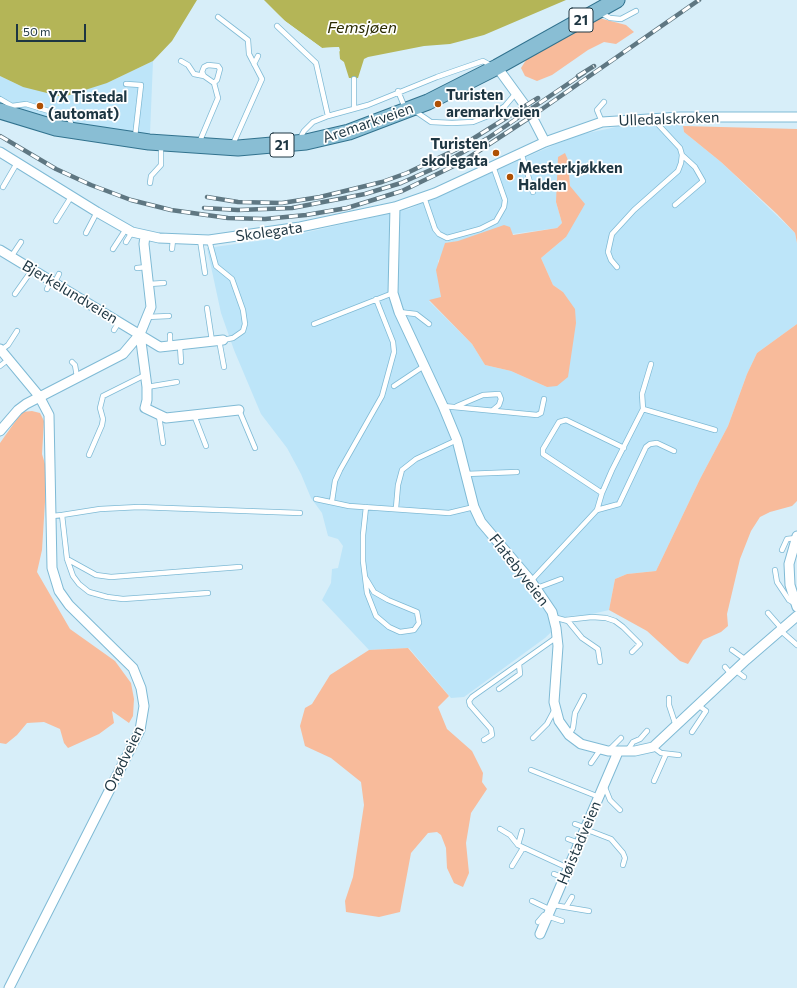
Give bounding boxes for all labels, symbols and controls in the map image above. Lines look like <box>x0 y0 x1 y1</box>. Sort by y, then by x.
road number: 21 <box>569 8 593 32</box>
scale bar <box>18 16 88 42</box>
water label: Femsjøen <box>327 18 397 38</box>
text: 50 m <box>23 24 51 38</box>
place label: Turisten aremarkveien <box>446 86 540 121</box>
place label: YX Tistedal (automat) <box>48 88 127 123</box>
street label: Aremarkveien <box>320 99 416 147</box>
marker: Turisten aremarkveien <box>433 99 443 109</box>
marker: YX Tistedal (automat) <box>35 101 45 111</box>
street label: Ulledalskroken <box>618 108 720 130</box>
road number: 21 <box>270 133 294 157</box>
place label: Turisten skolegata <box>422 135 488 170</box>
marker: Turisten skolegata <box>491 148 501 158</box>
place label: Mesterkjøkken Halden <box>518 159 623 194</box>
marker: Mesterkjøkken Halden <box>505 172 515 182</box>
street label: Skolegata <box>235 218 303 246</box>
street label: Bjerkelundveien <box>19 256 121 328</box>
street label: Flatebyveien <box>485 530 553 610</box>
street label: Orødveien <box>100 723 148 795</box>
street label: Høistadveien <box>553 798 605 888</box>

